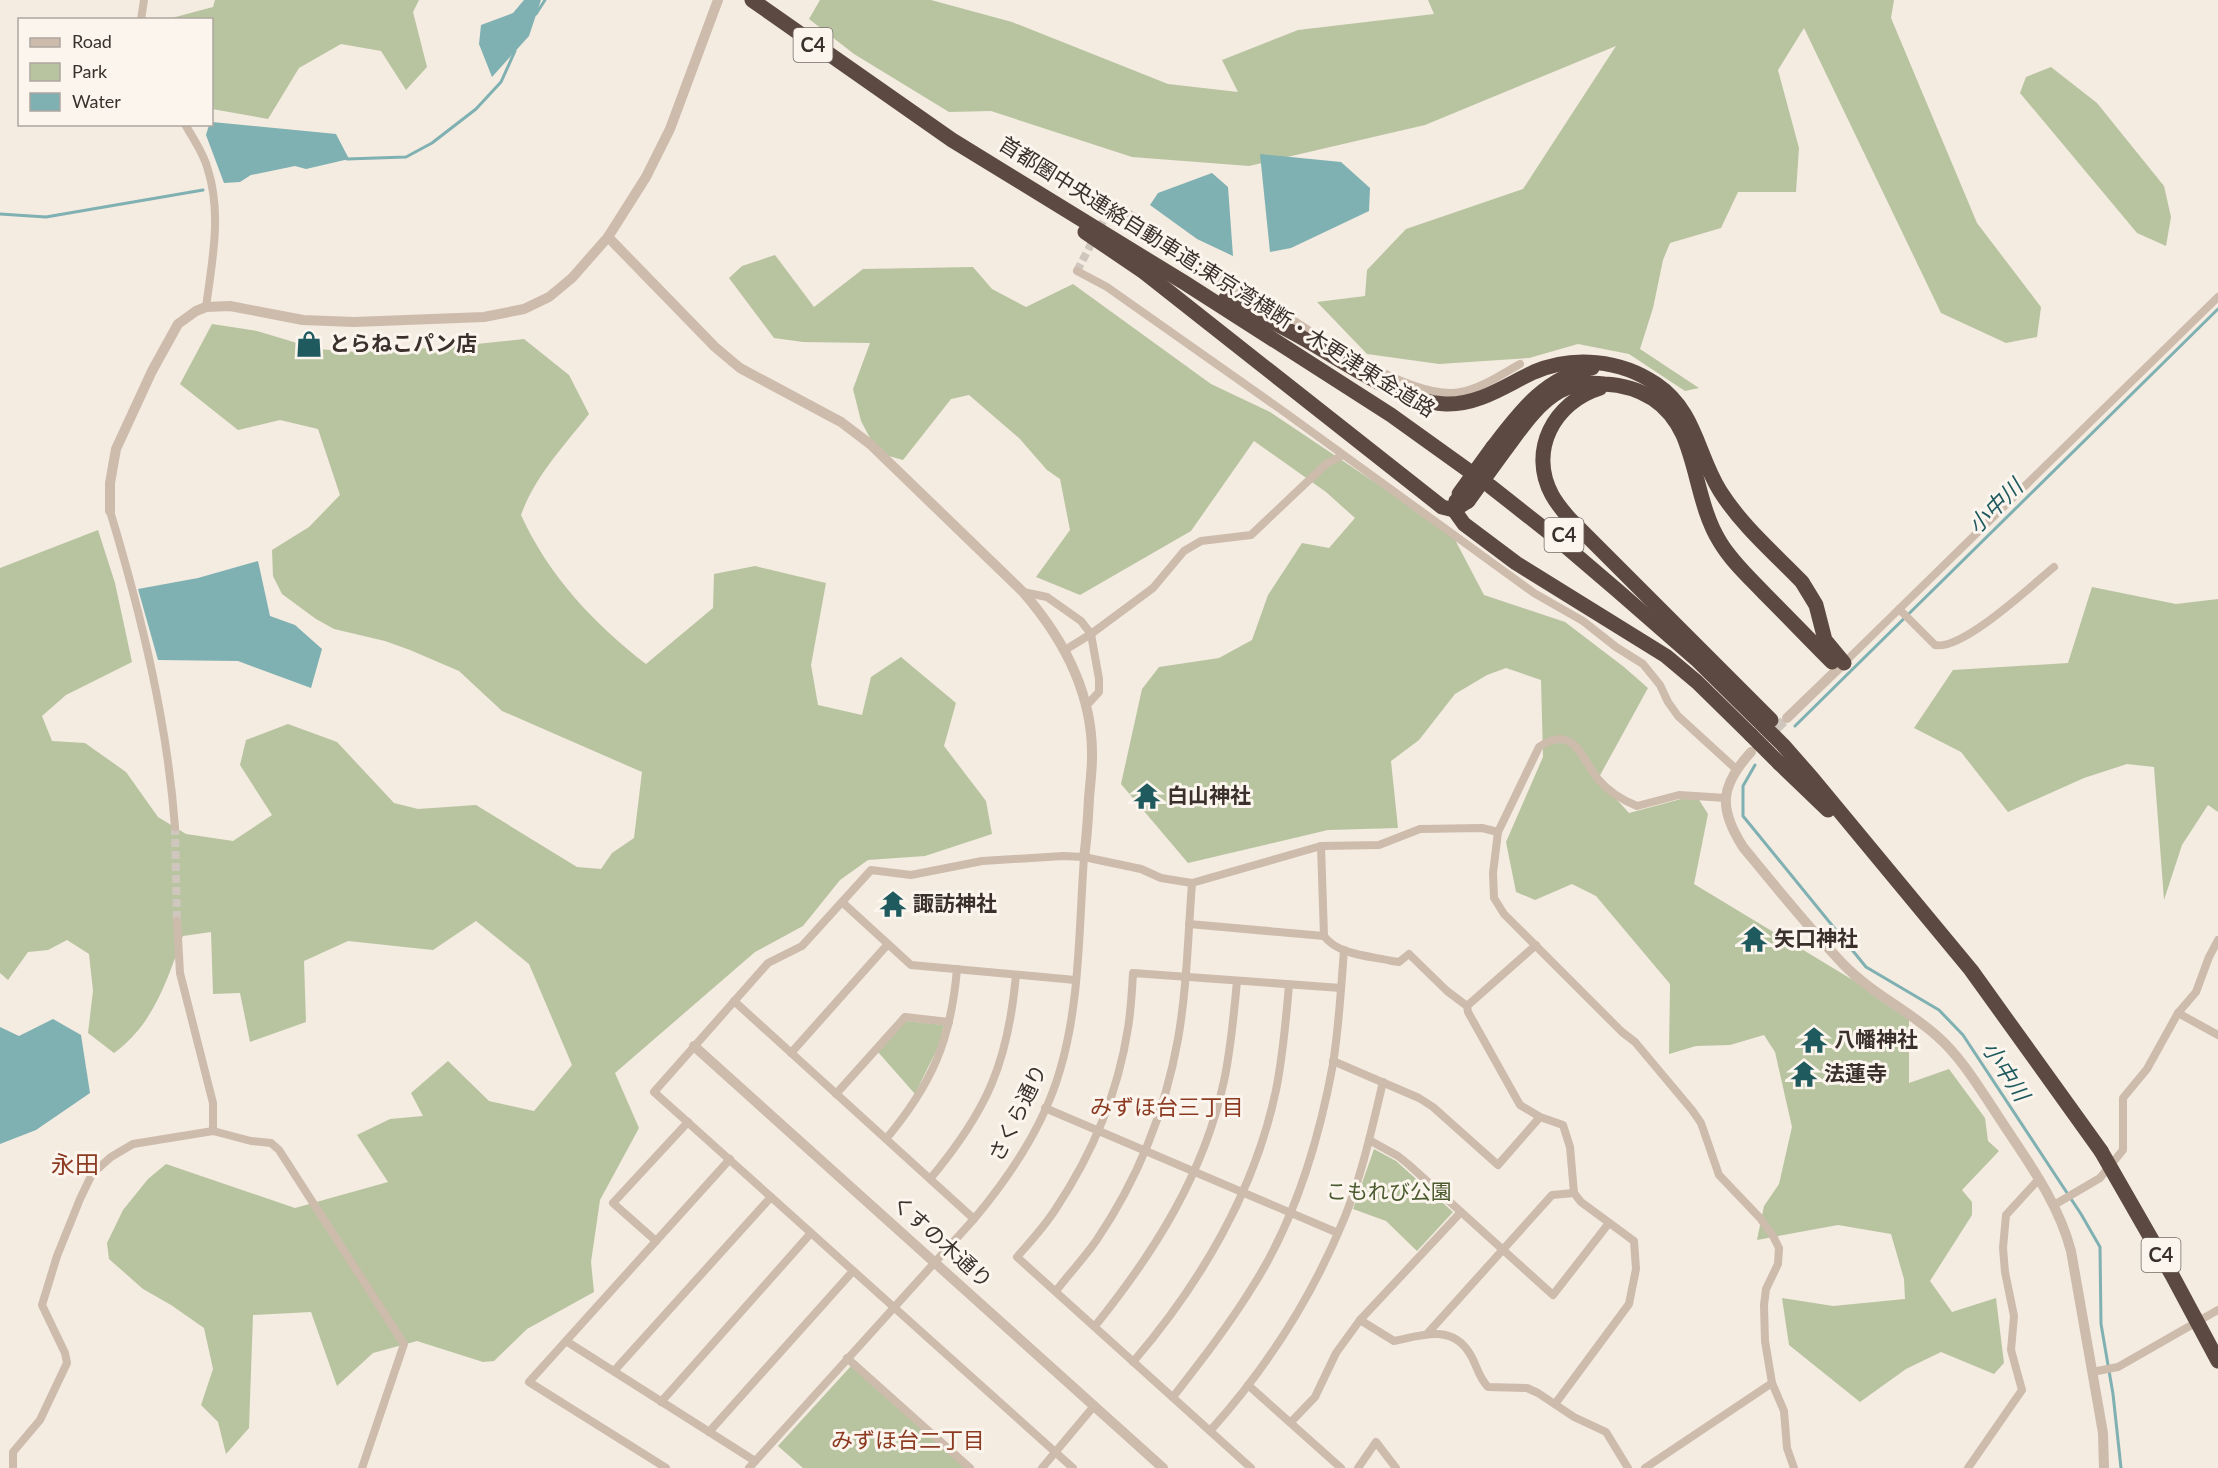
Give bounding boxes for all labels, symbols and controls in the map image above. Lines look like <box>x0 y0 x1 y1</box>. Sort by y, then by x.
legend <box>18 18 213 126</box>
road number: C4 <box>794 28 832 62</box>
text: Road <box>72 30 112 52</box>
text: Park <box>72 60 108 82</box>
text: Water <box>72 90 121 112</box>
street label: 首都圏中央連絡自動車道;東京湾横断・木更津東金道路 <box>995 130 1440 421</box>
shop icon: とらねこパン店 <box>294 329 324 359</box>
place label: とらねこパン店 <box>329 330 477 355</box>
water label: 小中川 <box>1962 471 2029 539</box>
road number: C4 <box>1544 518 1584 552</box>
temple icon: 白山神社 <box>1132 781 1162 811</box>
place label: 白山神社 <box>1167 782 1251 807</box>
temple icon: 諏訪神社 <box>878 889 908 919</box>
place label: 諏訪神社 <box>913 890 997 915</box>
temple icon: 矢口神社 <box>1739 924 1769 954</box>
place label: 矢口神社 <box>1774 925 1858 950</box>
temple icon: 八幡神社 <box>1799 1025 1829 1055</box>
place label: 八幡神社 <box>1834 1026 1918 1051</box>
water label: 小中川 <box>1977 1036 2037 1107</box>
temple icon: 法蓮寺 <box>1789 1059 1819 1089</box>
street label: さくら通り <box>982 1060 1051 1165</box>
place label: 法蓮寺 <box>1824 1060 1887 1085</box>
district label: みずほ台三丁目 <box>1090 1093 1244 1120</box>
district label: 永田 <box>51 1149 99 1178</box>
park label: こもれび公園 <box>1326 1178 1452 1203</box>
street label: くすの木通り <box>888 1189 998 1292</box>
road number: C4 <box>2142 1238 2180 1272</box>
district label: みずほ台二丁目 <box>831 1426 985 1453</box>

